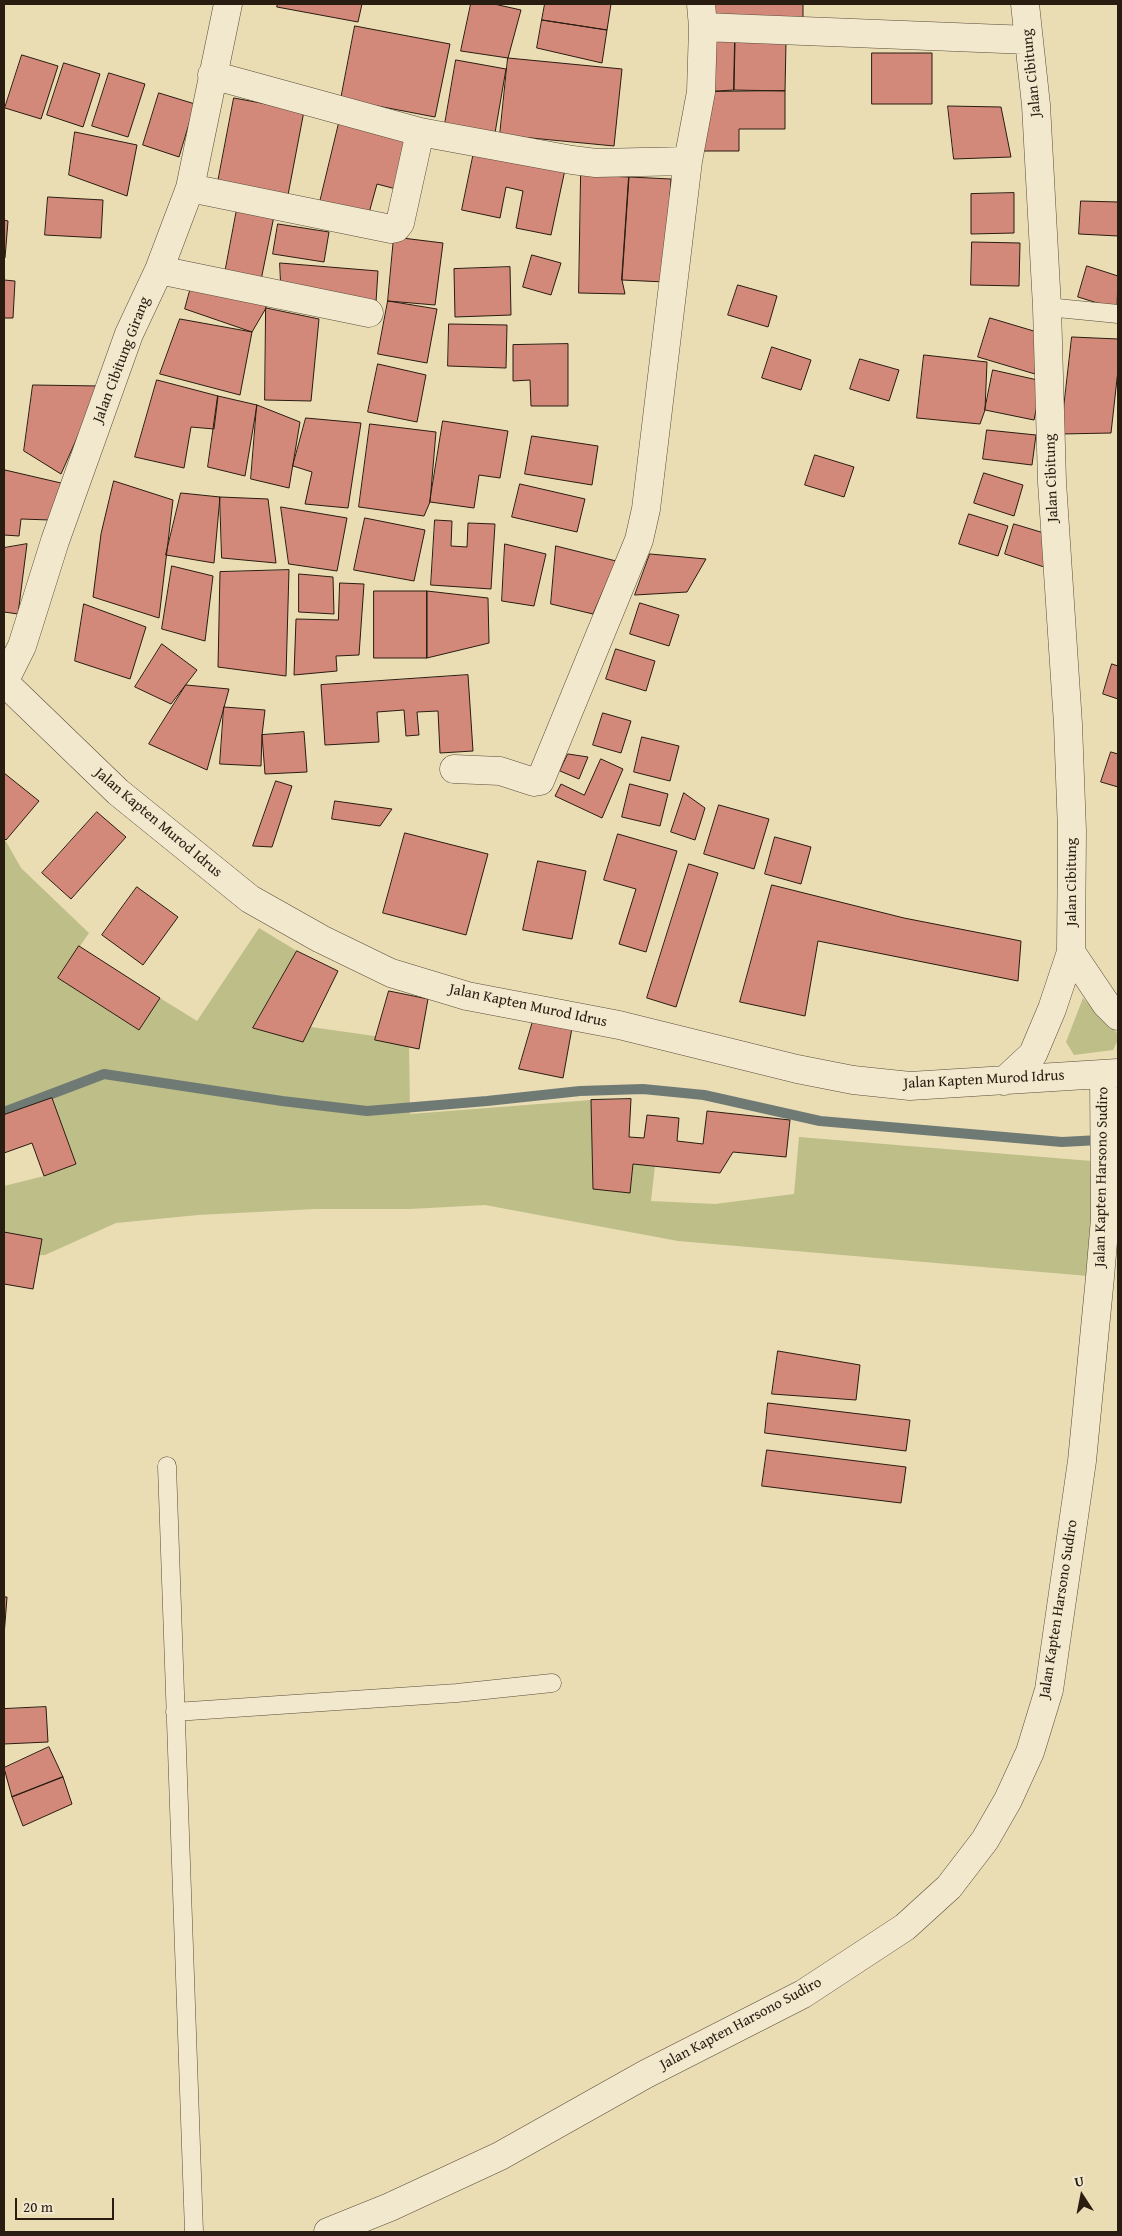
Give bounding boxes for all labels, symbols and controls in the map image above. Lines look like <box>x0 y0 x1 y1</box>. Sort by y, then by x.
street label: Jalan Cibitung <box>1018 28 1046 118</box>
street label: Jalan Cibitung Girang <box>90 294 154 426</box>
street label: Jalan Cibitung <box>1041 433 1063 523</box>
street label: Jalan Kapten Murod Idrus <box>90 764 226 882</box>
street label: Jalan Cibitung <box>1063 838 1081 926</box>
street label: Jalan Kapten Murod Idrus <box>447 980 609 1032</box>
street label: Jalan Kapten Murod Idrus <box>903 1067 1065 1093</box>
street label: Jalan Kapten Harsono Sudiro <box>1091 1087 1113 1267</box>
street label: Jalan Kapten Harsono Sudiro <box>1036 1518 1082 1700</box>
street label: Jalan Kapten Harsono Sudiro <box>657 1974 825 2074</box>
north arrow <box>1057 2171 1107 2221</box>
text: U <box>1073 2171 1086 2192</box>
scale bar <box>18 2188 116 2220</box>
text: 20 m <box>23 2196 53 2217</box>

